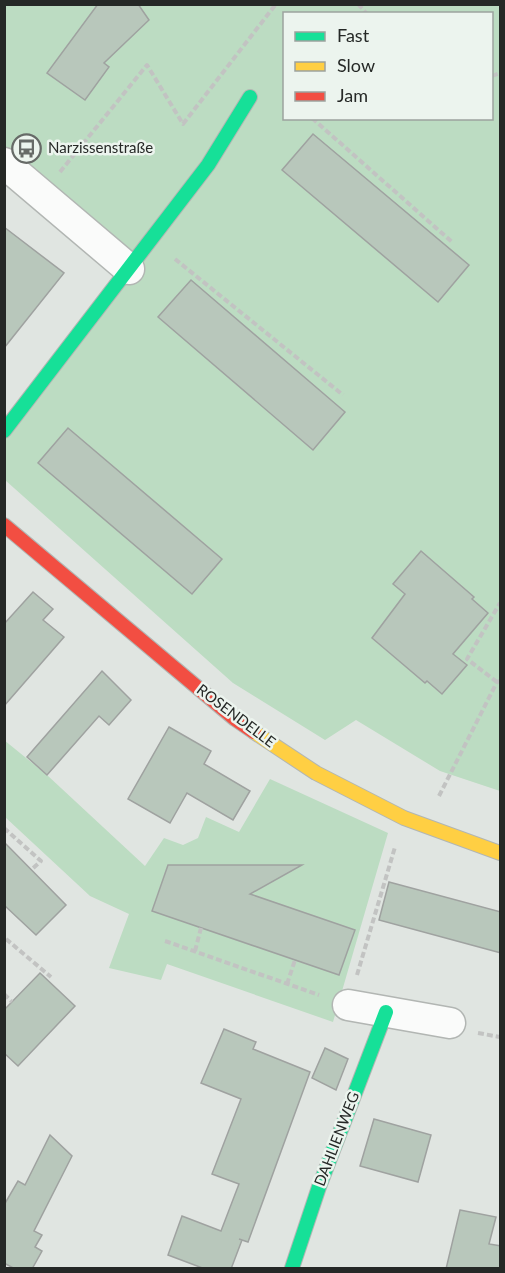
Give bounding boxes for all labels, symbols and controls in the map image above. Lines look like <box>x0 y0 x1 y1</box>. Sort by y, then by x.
legend <box>283 12 493 120</box>
text: Fast <box>337 24 370 46</box>
text: Slow <box>337 54 375 76</box>
text: Jam <box>337 84 368 106</box>
bus stop icon: Narzissenstraße <box>11 132 43 164</box>
place label: Narzissenstraße <box>48 138 153 156</box>
street label: ROSENDELLE <box>194 680 279 751</box>
street label: DAHLIENWEG <box>310 1089 362 1188</box>

